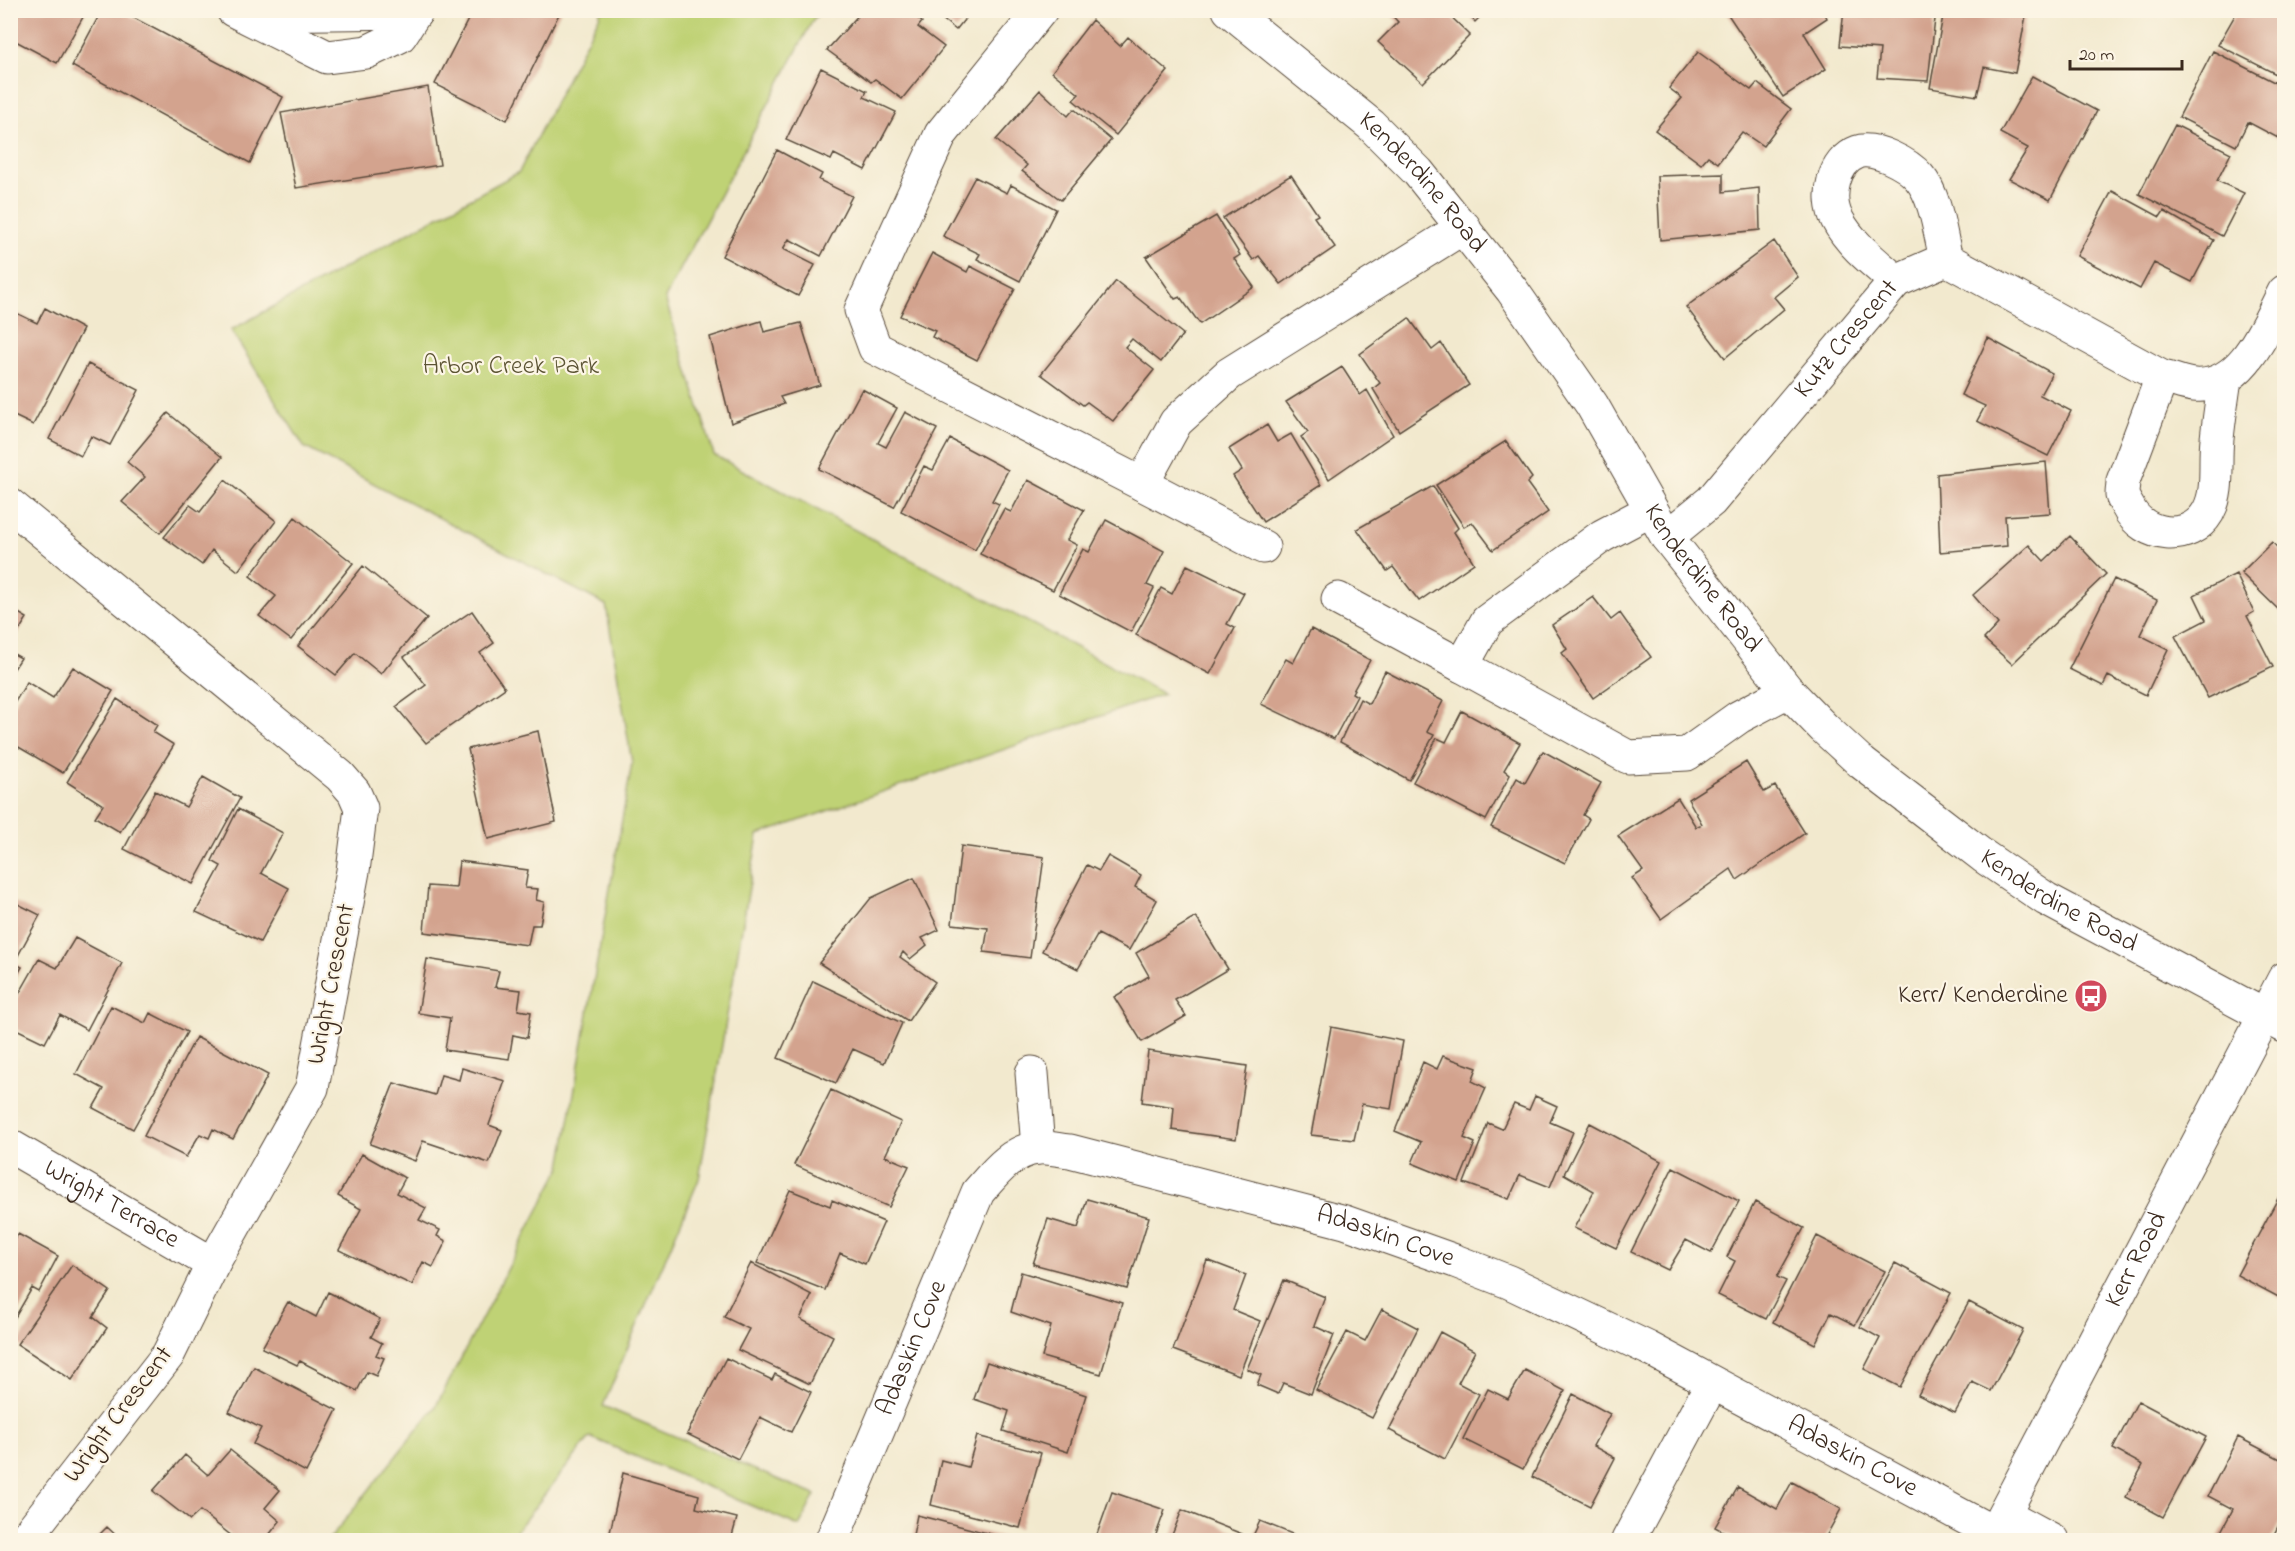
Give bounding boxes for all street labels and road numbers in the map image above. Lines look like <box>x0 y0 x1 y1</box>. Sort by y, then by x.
street label: Kenderdine Road <box>1350 103 1495 262</box>
street label: Kutz Crescent <box>1786 271 1908 407</box>
street label: Kenderdine Road <box>1633 497 1771 662</box>
street label: Kenderdine Road <box>1972 840 2145 964</box>
street label: Wright Crescent <box>298 900 366 1068</box>
street label: Wright Terrace <box>36 1150 186 1259</box>
street label: Adaskin Cove <box>1312 1196 1460 1278</box>
street label: Kerr Road <box>2096 1205 2178 1315</box>
street label: Adaskin Cove <box>867 1274 958 1422</box>
street label: Wright Crescent <box>55 1338 183 1492</box>
street label: Adaskin Cove <box>1780 1407 1925 1508</box>

